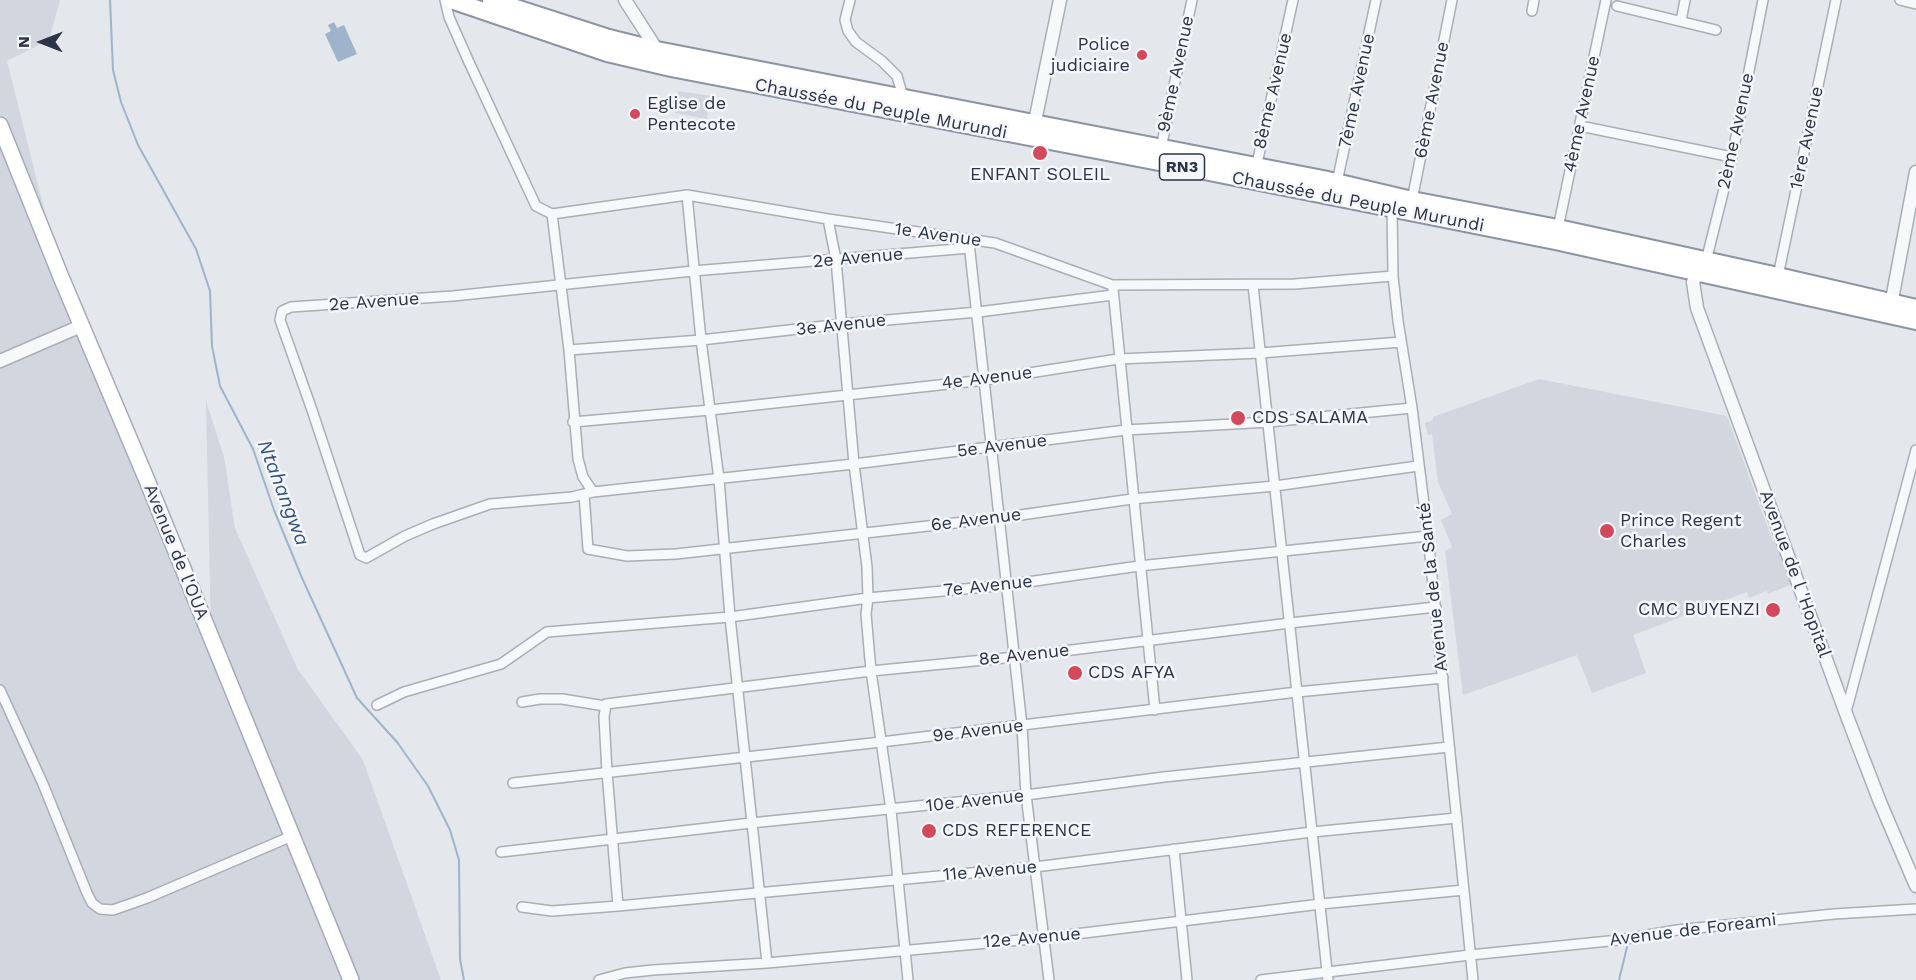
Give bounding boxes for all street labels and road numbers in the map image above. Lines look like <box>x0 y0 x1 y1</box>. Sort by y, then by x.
street label: 9ème Avenue <box>1153 14 1199 134</box>
street label: 8ème Avenue <box>1249 31 1297 151</box>
street label: 7ème Avenue <box>1334 31 1380 151</box>
street label: 6ème Avenue <box>1410 40 1454 160</box>
street label: 4ème Avenue <box>1559 54 1605 174</box>
street label: 2ème Avenue <box>1713 71 1759 191</box>
street label: Chaussée du Peuple Murundi <box>753 74 1009 144</box>
street label: 1ère Avenue <box>1786 85 1828 191</box>
road number: RN3 <box>1160 154 1204 180</box>
street label: Chaussée du Peuple Murundi <box>1230 167 1486 237</box>
street label: 1e Avenue <box>893 218 983 252</box>
street label: 2e Avenue <box>812 243 904 273</box>
street label: 2e Avenue <box>328 288 420 316</box>
street label: 3e Avenue <box>795 310 887 340</box>
street label: 4e Avenue <box>940 362 1034 394</box>
street label: 5e Avenue <box>956 430 1048 462</box>
street label: Avenue de l'OUA <box>139 481 213 623</box>
street label: Avenue de l 'Hopital <box>1755 487 1835 661</box>
street label: Avenue de la Santé <box>1413 501 1453 673</box>
street label: 6e Avenue <box>929 504 1023 536</box>
street label: 7e Avenue <box>942 571 1034 601</box>
street label: 8e Avenue <box>977 639 1071 671</box>
street label: 9e Avenue <box>931 715 1025 747</box>
street label: 10e Avenue <box>925 785 1025 817</box>
street label: 11e Avenue <box>942 856 1038 886</box>
street label: Avenue de Foreami <box>1608 909 1778 951</box>
street label: 12e Avenue <box>982 923 1082 953</box>

